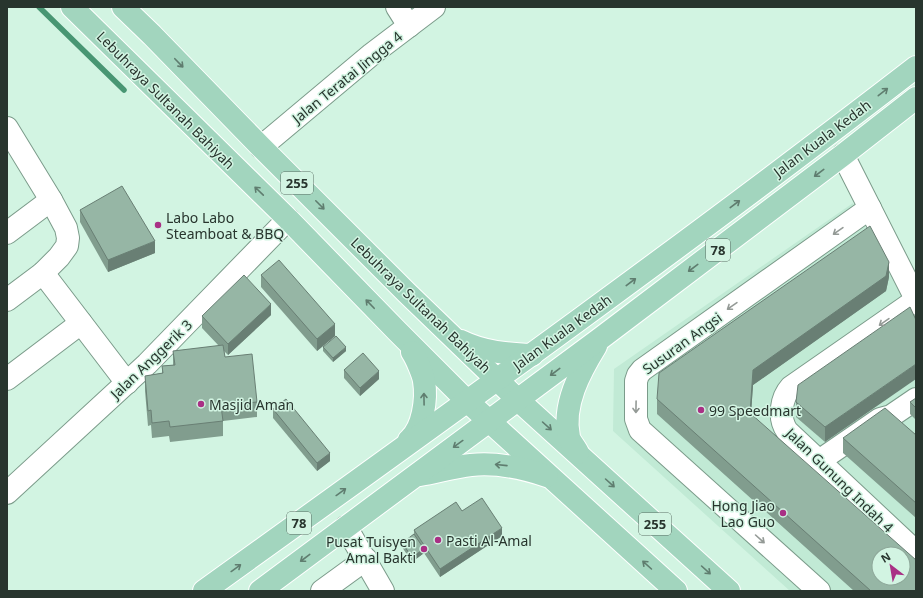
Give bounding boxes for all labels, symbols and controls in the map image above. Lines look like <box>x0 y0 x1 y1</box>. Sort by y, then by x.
street label: Lebuhraya Sultanah Bahiyah <box>93 27 239 173</box>
street label: Jalan Teratai Jingga 4 <box>286 27 406 129</box>
one-way arrow <box>174 58 184 68</box>
one-way arrow <box>878 88 889 96</box>
street label: Jalan Kuala Kedah <box>768 95 875 182</box>
one-way arrow <box>813 169 824 177</box>
road number: 255 <box>281 172 313 194</box>
one-way arrow <box>254 186 264 196</box>
one-way arrow <box>315 200 325 210</box>
one-way arrow <box>729 200 740 208</box>
place label: Labo Labo Steamboat & BBQ <box>166 208 284 243</box>
marker: Labo Labo Steamboat & BBQ <box>153 220 163 230</box>
one-way arrow <box>833 227 844 235</box>
street label: Lebuhraya Sultanah Bahiyah <box>347 233 495 377</box>
road number: 78 <box>706 239 730 261</box>
one-way arrow <box>687 264 698 273</box>
one-way arrow <box>625 277 636 286</box>
street label: Jalan Kuala Kedah <box>507 290 615 375</box>
one-way arrow <box>366 299 375 309</box>
one-way arrow <box>727 302 738 310</box>
street label: Susuran Angsi <box>638 308 726 378</box>
street label: Jalan Anggerik 3 <box>105 315 196 404</box>
one-way arrow <box>879 318 890 326</box>
one-way arrow <box>550 368 561 376</box>
one-way arrow <box>420 393 428 406</box>
place label: Masjid Aman <box>209 395 294 414</box>
marker: Masjid Aman <box>196 399 206 409</box>
one-way arrow <box>632 400 640 413</box>
place label: 99 Speedmart <box>709 401 801 420</box>
marker: 99 Speedmart <box>696 405 706 415</box>
one-way arrow <box>542 421 552 430</box>
street label: Jalan Gunung Indah 4 <box>781 422 898 536</box>
one-way arrow <box>453 440 464 448</box>
one-way arrow <box>495 461 508 469</box>
one-way arrow <box>605 478 615 488</box>
one-way arrow <box>336 488 347 496</box>
place label: Hong Jiao Lao Guo <box>711 496 775 531</box>
marker: Hong Jiao Lao Guo <box>778 508 788 518</box>
road number: 78 <box>287 512 311 534</box>
road number: 255 <box>639 513 671 535</box>
place label: Pasti Al-Amal <box>446 531 532 550</box>
place label: Pusat Tuisyen Amal Bakti <box>326 532 416 567</box>
one-way arrow <box>755 534 765 543</box>
marker: Pasti Al-Amal <box>433 535 443 545</box>
marker: Pusat Tuisyen Amal Bakti <box>419 544 429 554</box>
north arrow <box>871 546 911 586</box>
text: N <box>878 548 893 566</box>
one-way arrow <box>299 553 310 562</box>
one-way arrow <box>642 560 653 569</box>
one-way arrow <box>230 564 241 572</box>
one-way arrow <box>701 566 711 575</box>

